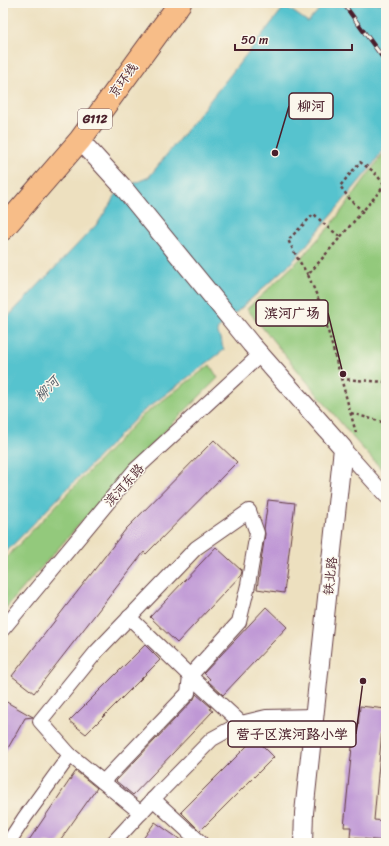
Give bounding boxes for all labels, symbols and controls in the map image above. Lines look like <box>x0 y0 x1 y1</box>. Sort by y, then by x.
scale bar <box>235 26 352 52</box>
text: 50 m <box>241 29 268 51</box>
street label: 京环线 <box>102 57 144 103</box>
callout: 柳河 <box>289 93 333 119</box>
text: 柳河 <box>297 94 325 119</box>
road number: G112 <box>78 109 112 129</box>
callout: 滨河广场 <box>256 300 328 326</box>
text: 滨河广场 <box>264 301 320 326</box>
water label: 柳河 <box>28 369 67 408</box>
street label: 滨河东路 <box>98 458 150 512</box>
street label: 铁北路 <box>317 555 343 597</box>
callout: 营子区滨河路小学 <box>228 721 356 747</box>
text: 营子区滨河路小学 <box>236 722 348 747</box>

